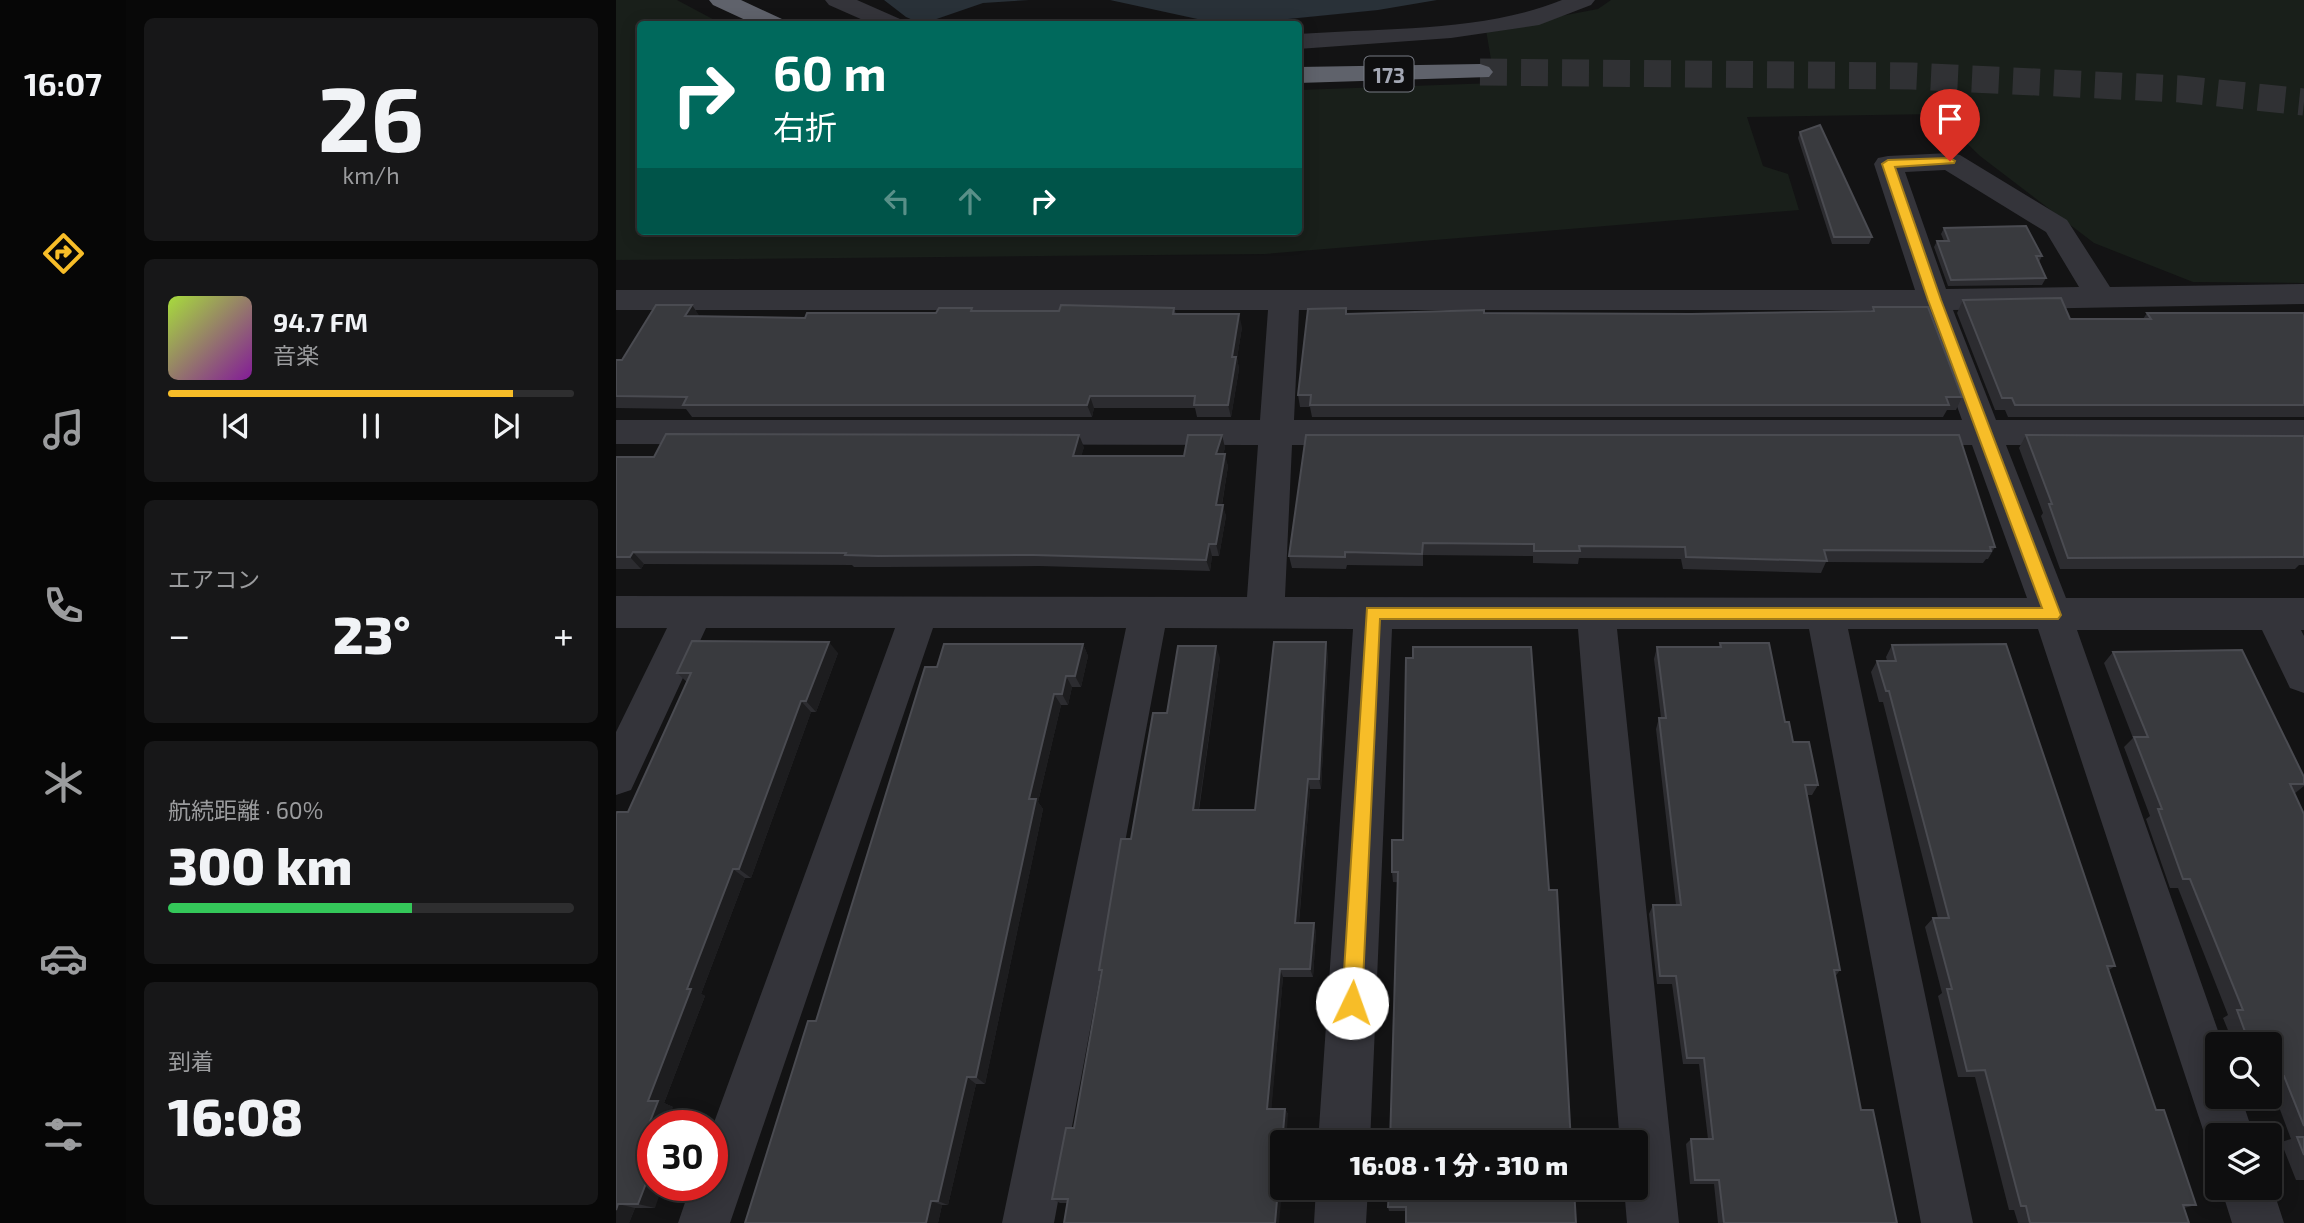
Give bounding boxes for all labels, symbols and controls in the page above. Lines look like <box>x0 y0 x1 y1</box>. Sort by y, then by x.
text: 60 m <box>773 42 887 101</box>
icon: right <box>658 49 749 140</box>
road number: 173 <box>1364 56 1414 92</box>
text: 26 <box>318 61 424 170</box>
text: 16:07 <box>24 64 102 102</box>
pin <box>1920 89 1980 161</box>
icon: arrive <box>1931 100 1969 138</box>
text: 右折 <box>773 107 837 145</box>
text: km/h <box>342 161 400 189</box>
icon: left <box>878 182 916 220</box>
icon: ahead <box>951 182 989 220</box>
icon: right <box>1024 182 1062 220</box>
icon: directions <box>39 229 88 278</box>
text: 94.7 FM <box>273 306 368 337</box>
text: 音楽 <box>273 341 319 369</box>
icon: music <box>39 405 88 454</box>
icon: previous <box>217 407 255 445</box>
icon: pause <box>352 407 390 445</box>
icon: next <box>487 407 525 445</box>
text: エアコン <box>168 565 260 593</box>
icon: phone <box>39 581 88 630</box>
text: 23° <box>333 602 411 664</box>
text: − <box>168 611 190 657</box>
text: + <box>553 611 574 657</box>
icon: climate <box>39 758 88 807</box>
text: 航続距離 · 60% <box>168 796 323 824</box>
text: 300 km <box>168 833 352 895</box>
icon: car <box>39 934 88 983</box>
position arrow <box>1315 966 1389 1040</box>
map controls <box>2205 1032 2282 1200</box>
button: search <box>2205 1032 2282 1109</box>
text: 到着 <box>168 1047 214 1075</box>
text: 16:08 <box>168 1084 303 1146</box>
icon: filters <box>39 1110 88 1159</box>
speed limit sign: 30 <box>637 1110 728 1201</box>
button: layers <box>2205 1123 2282 1200</box>
text: 16:08 · 1 分 · 310 m <box>1350 1149 1568 1180</box>

